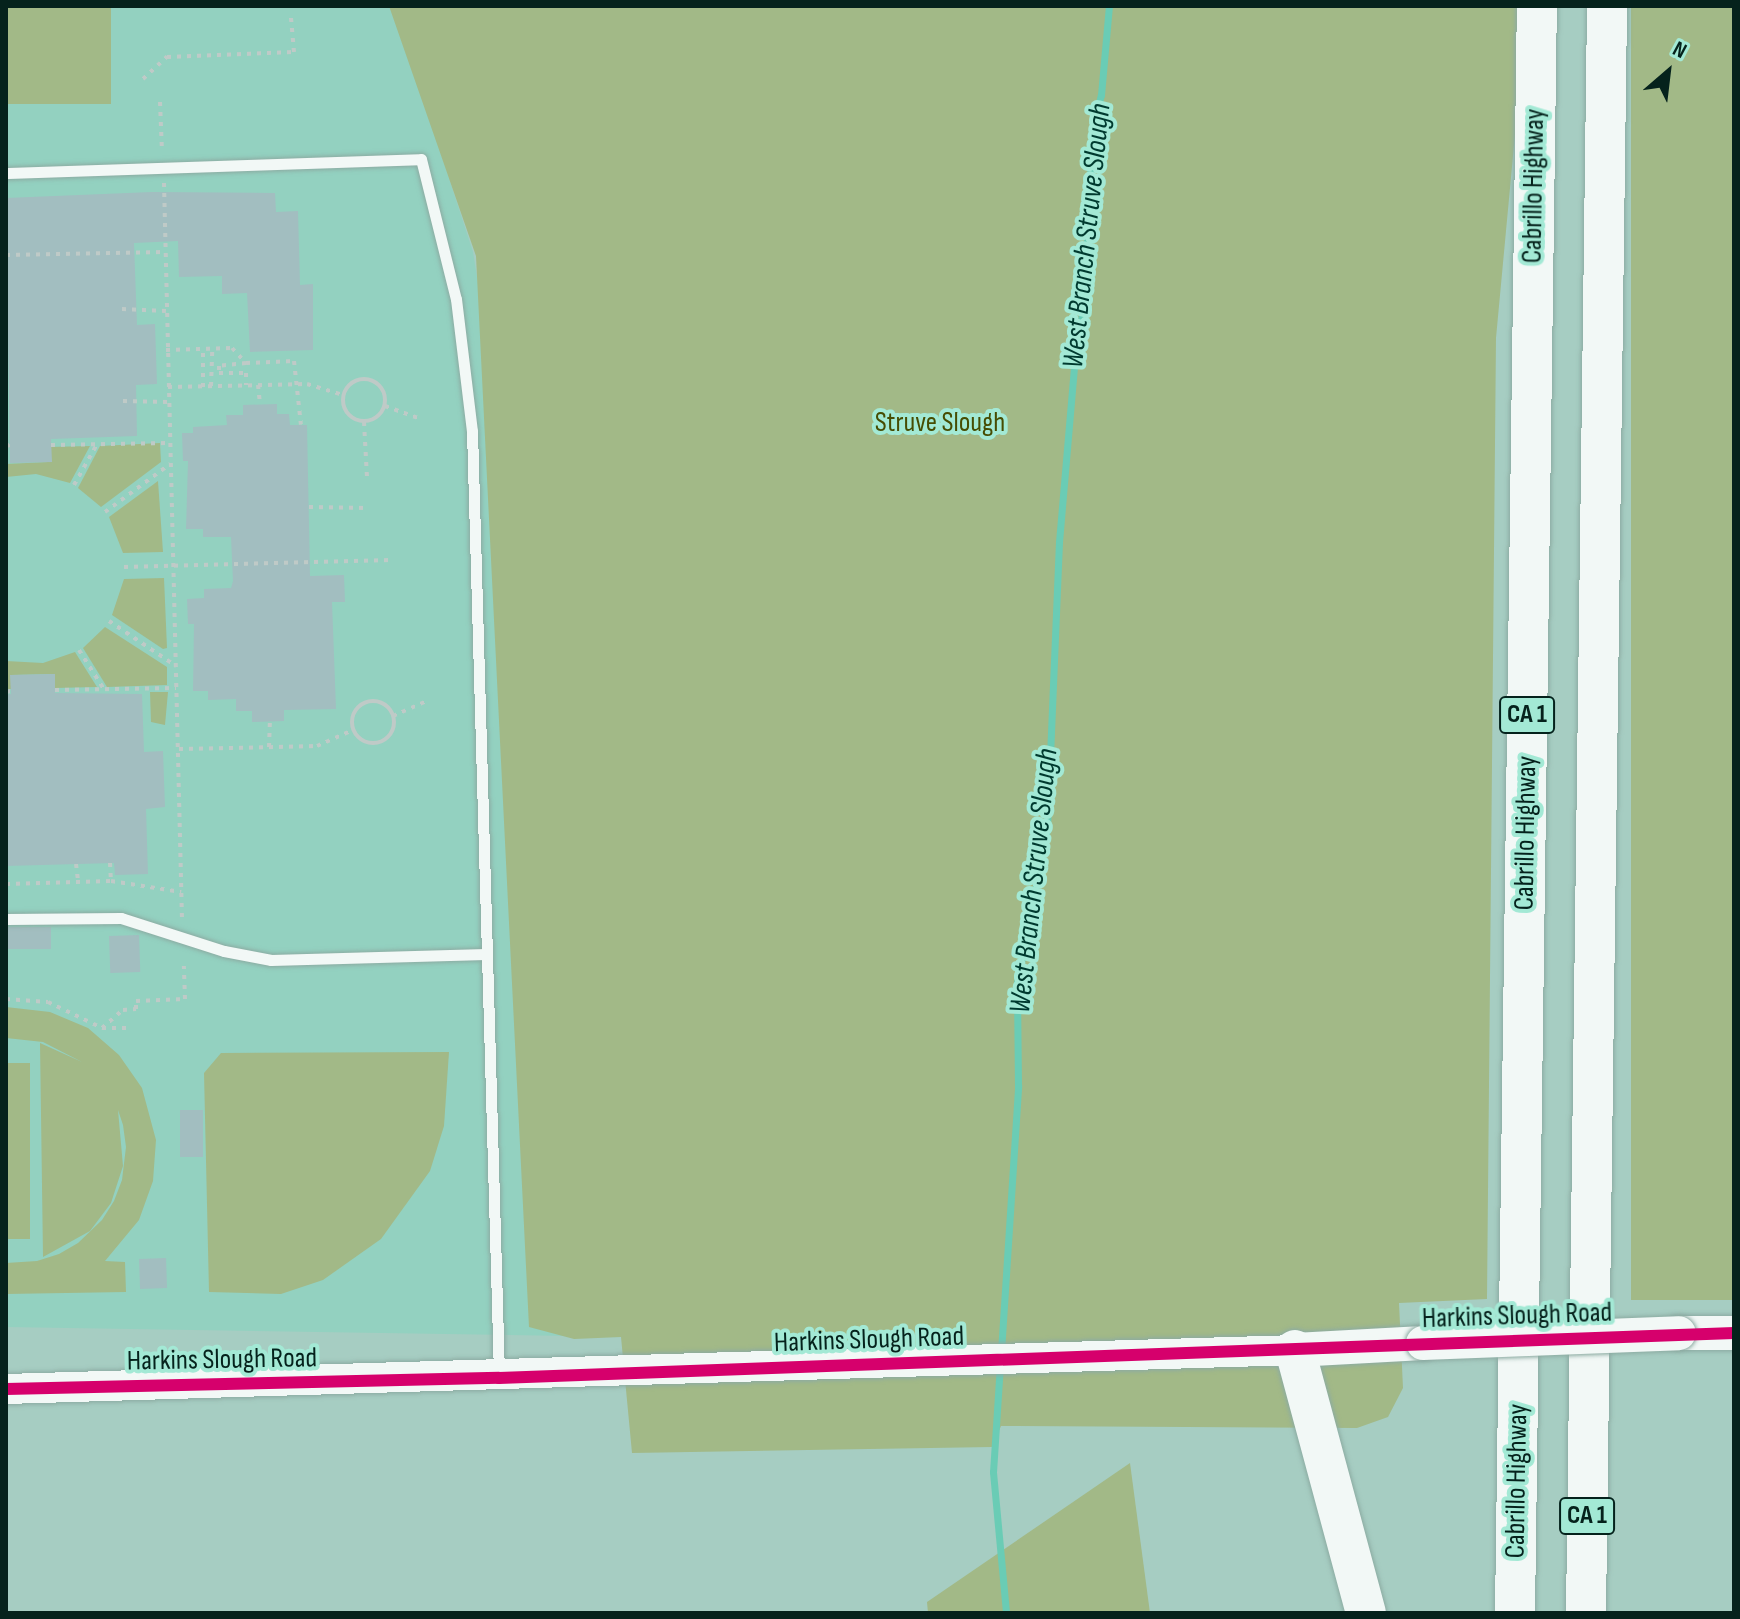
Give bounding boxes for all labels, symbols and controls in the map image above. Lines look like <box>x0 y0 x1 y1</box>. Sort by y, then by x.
north arrow <box>1628 32 1708 112</box>
text: N <box>1668 36 1691 65</box>
water label: West Branch Struve Slough <box>1055 102 1119 370</box>
street label: Cabrillo Highway <box>1516 108 1552 264</box>
park label: Struve Slough <box>875 406 1005 440</box>
road number: CA 1 <box>1499 693 1555 737</box>
water label: West Branch Struve Slough <box>1002 747 1066 1015</box>
street label: Cabrillo Highway <box>1508 755 1544 911</box>
street label: Harkins Slough Road <box>1421 1296 1613 1336</box>
street label: Harkins Slough Road <box>773 1320 965 1360</box>
street label: Harkins Slough Road <box>127 1342 317 1378</box>
street label: Cabrillo Highway <box>1499 1403 1535 1559</box>
road number: CA 1 <box>1559 1494 1615 1538</box>

